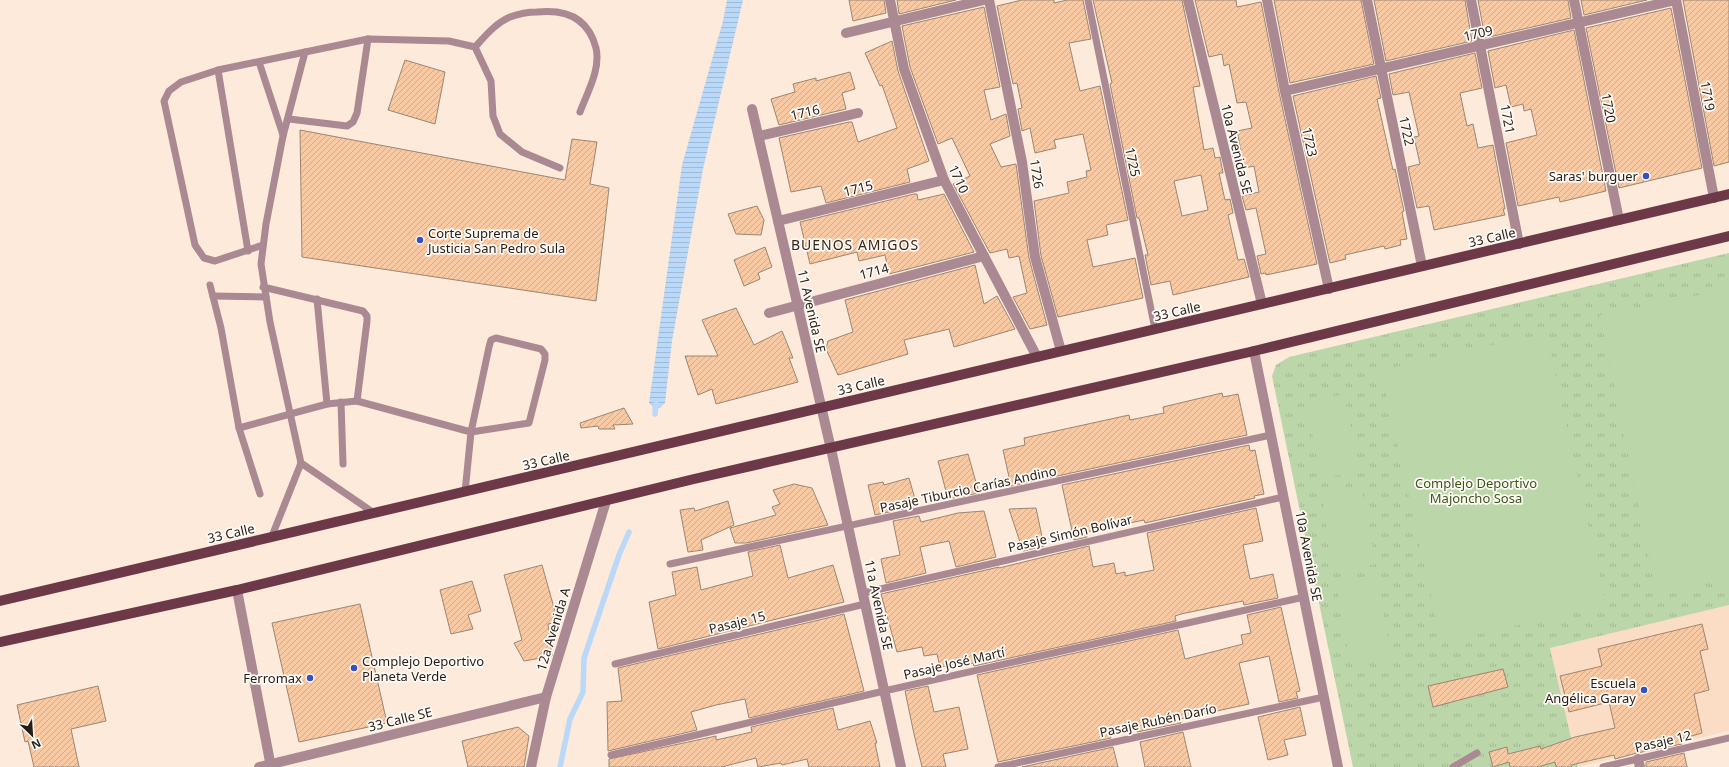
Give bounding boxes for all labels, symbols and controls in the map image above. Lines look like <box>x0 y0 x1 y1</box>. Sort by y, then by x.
street label: 1709 <box>1461 21 1495 45</box>
street label: 1719 <box>1696 80 1720 112</box>
street label: 1720 <box>1597 92 1621 124</box>
street label: 1716 <box>788 100 822 124</box>
street label: 10a Avenida SE <box>1217 102 1257 196</box>
street label: 1721 <box>1496 103 1520 135</box>
street label: 1722 <box>1395 115 1419 147</box>
street label: 1723 <box>1298 126 1322 158</box>
street label: 1725 <box>1121 146 1145 178</box>
street label: 1726 <box>1026 158 1048 190</box>
street label: 1710 <box>945 162 973 196</box>
place label: Saras' burguer <box>1549 167 1639 185</box>
marker: Saras' burguer <box>1641 171 1651 181</box>
street label: 1715 <box>841 176 875 200</box>
street label: 33 Calle <box>1467 223 1517 251</box>
place label: Corte Suprema de Justicia San Pedro Sula <box>426 224 565 257</box>
marker: Corte Suprema de Justicia San Pedro Sula <box>415 235 425 245</box>
district label: BUENOS AMIGOS <box>791 235 919 254</box>
street label: 1714 <box>857 258 891 284</box>
street label: 11 Avenida SE <box>794 268 830 354</box>
street label: 33 Calle <box>1152 297 1202 325</box>
street label: 33 Calle <box>836 371 886 399</box>
street label: 33 Calle <box>521 446 571 474</box>
street label: Pasaje Tiburcio Carías Andino <box>878 461 1058 517</box>
park label: Complejo Deportivo Majoncho Sosa <box>1415 474 1537 507</box>
street label: 10a Avenida SE <box>1291 509 1327 603</box>
street label: Pasaje Simón Bolívar <box>1006 510 1134 556</box>
street label: 33 Calle <box>206 519 256 547</box>
street label: 11a Avenida SE <box>861 558 897 652</box>
street label: 12a Avenida A <box>532 585 574 673</box>
street label: Pasaje 15 <box>707 606 767 638</box>
street label: Pasaje José Martí <box>901 642 1007 683</box>
place label: Complejo Deportivo Planeta Verde <box>362 652 484 685</box>
marker: Complejo Deportivo Planeta Verde <box>349 663 359 673</box>
place label: Ferromax <box>243 669 302 687</box>
marker: Ferromax <box>305 673 315 683</box>
place label: Escuela Angélica Garay <box>1545 674 1636 707</box>
marker: Escuela Angélica Garay <box>1639 685 1649 695</box>
street label: Pasaje Rubén Darío <box>1098 699 1218 741</box>
street label: 33 Calle SE <box>366 702 434 736</box>
north arrow <box>12 715 52 755</box>
street label: Pasaje 12 <box>1633 726 1693 756</box>
text: N <box>29 736 44 753</box>

